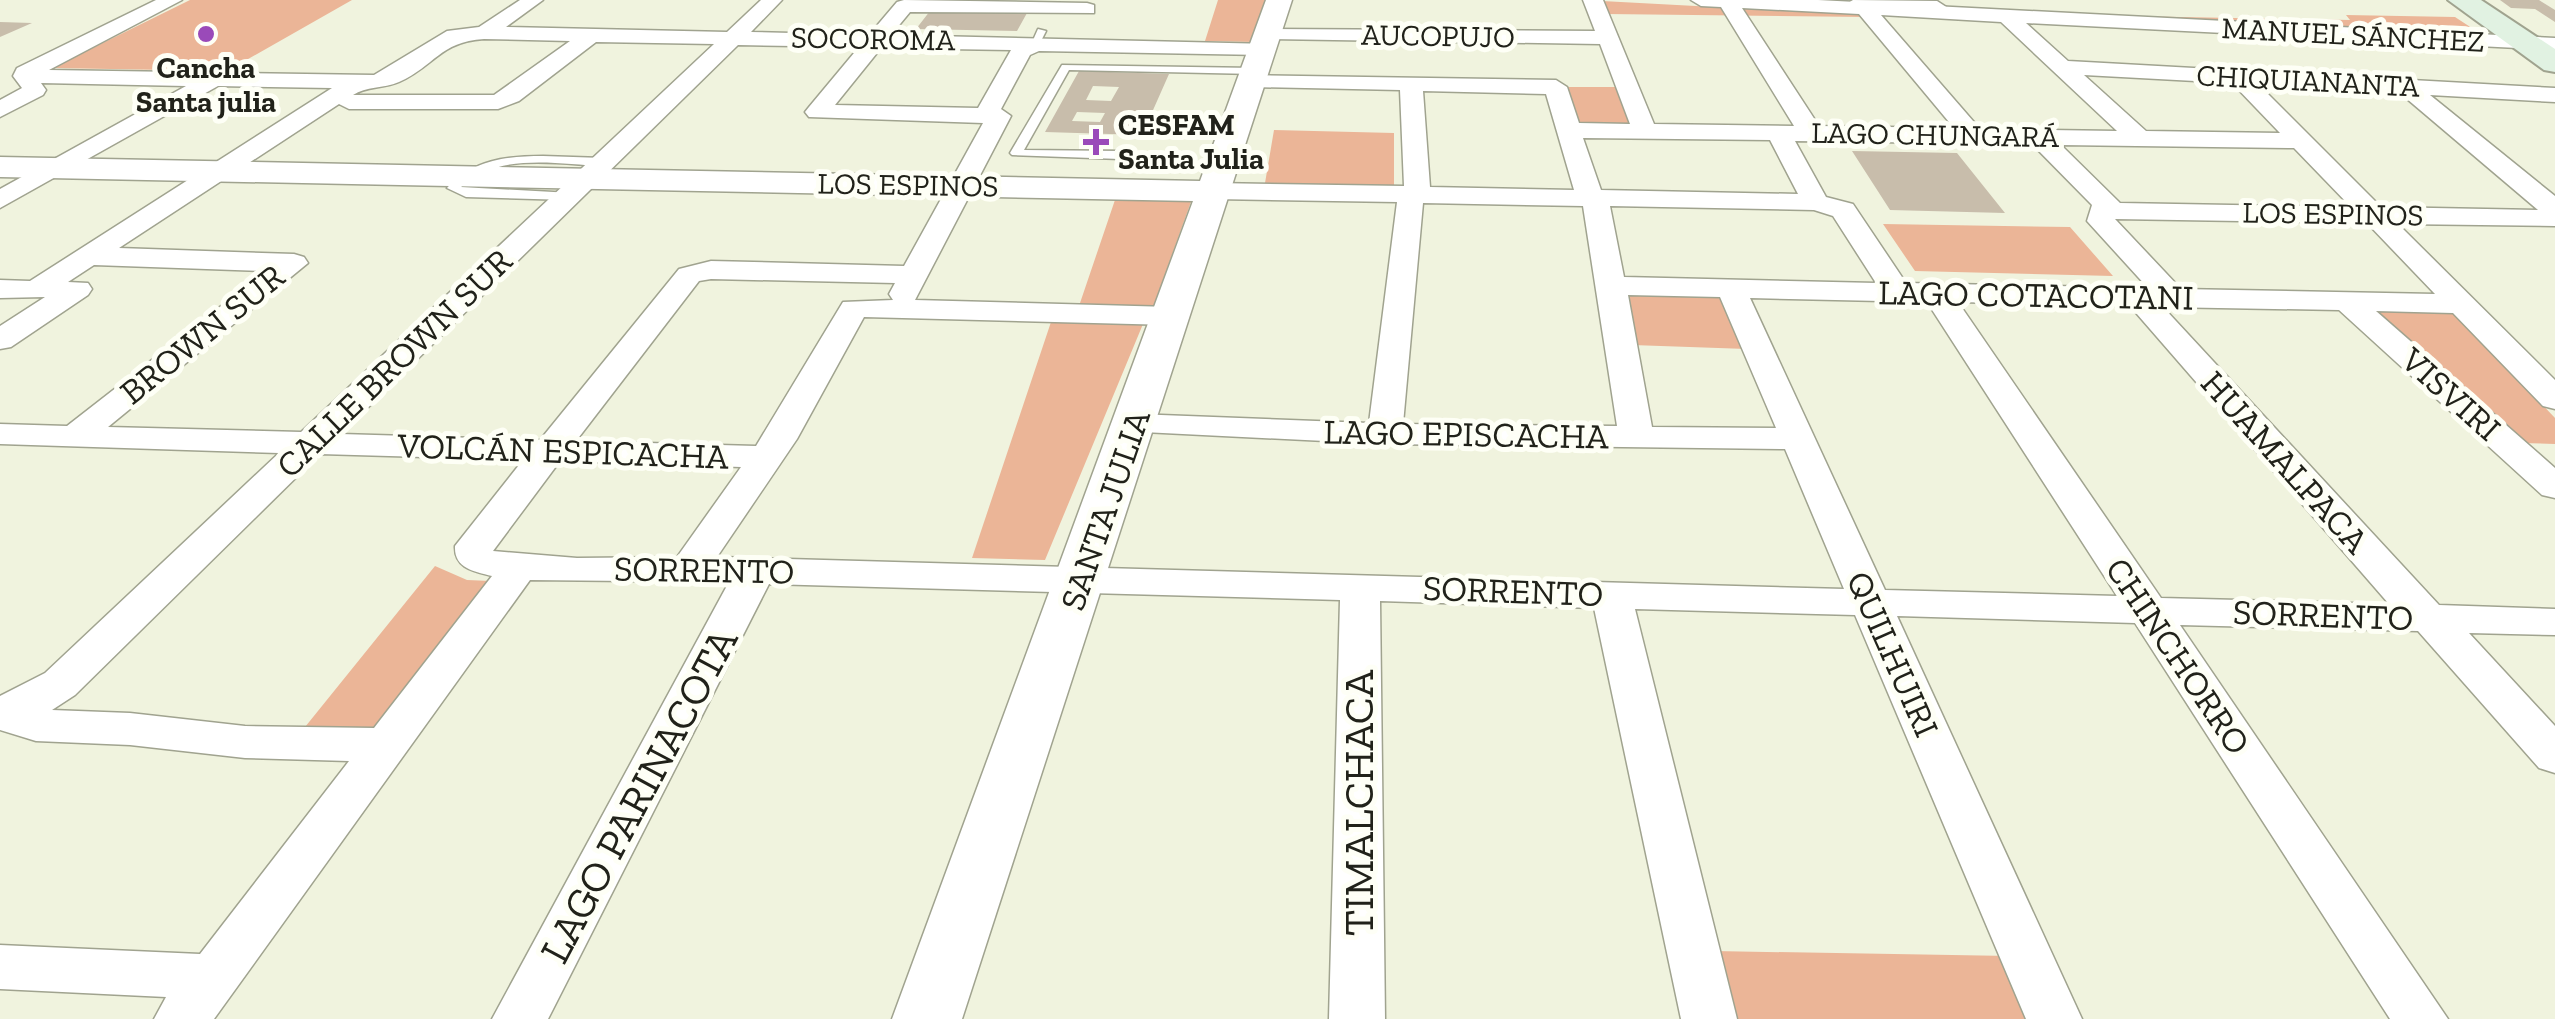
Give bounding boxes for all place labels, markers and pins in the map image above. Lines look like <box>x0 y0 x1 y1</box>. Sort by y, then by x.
marker: Cancha Santa julia <box>195 23 217 45</box>
place label: Cancha Santa julia <box>136 50 276 120</box>
place label: CESFAM Santa Julia <box>1118 107 1264 177</box>
marker: CESFAM Santa Julia <box>1083 129 1109 155</box>

